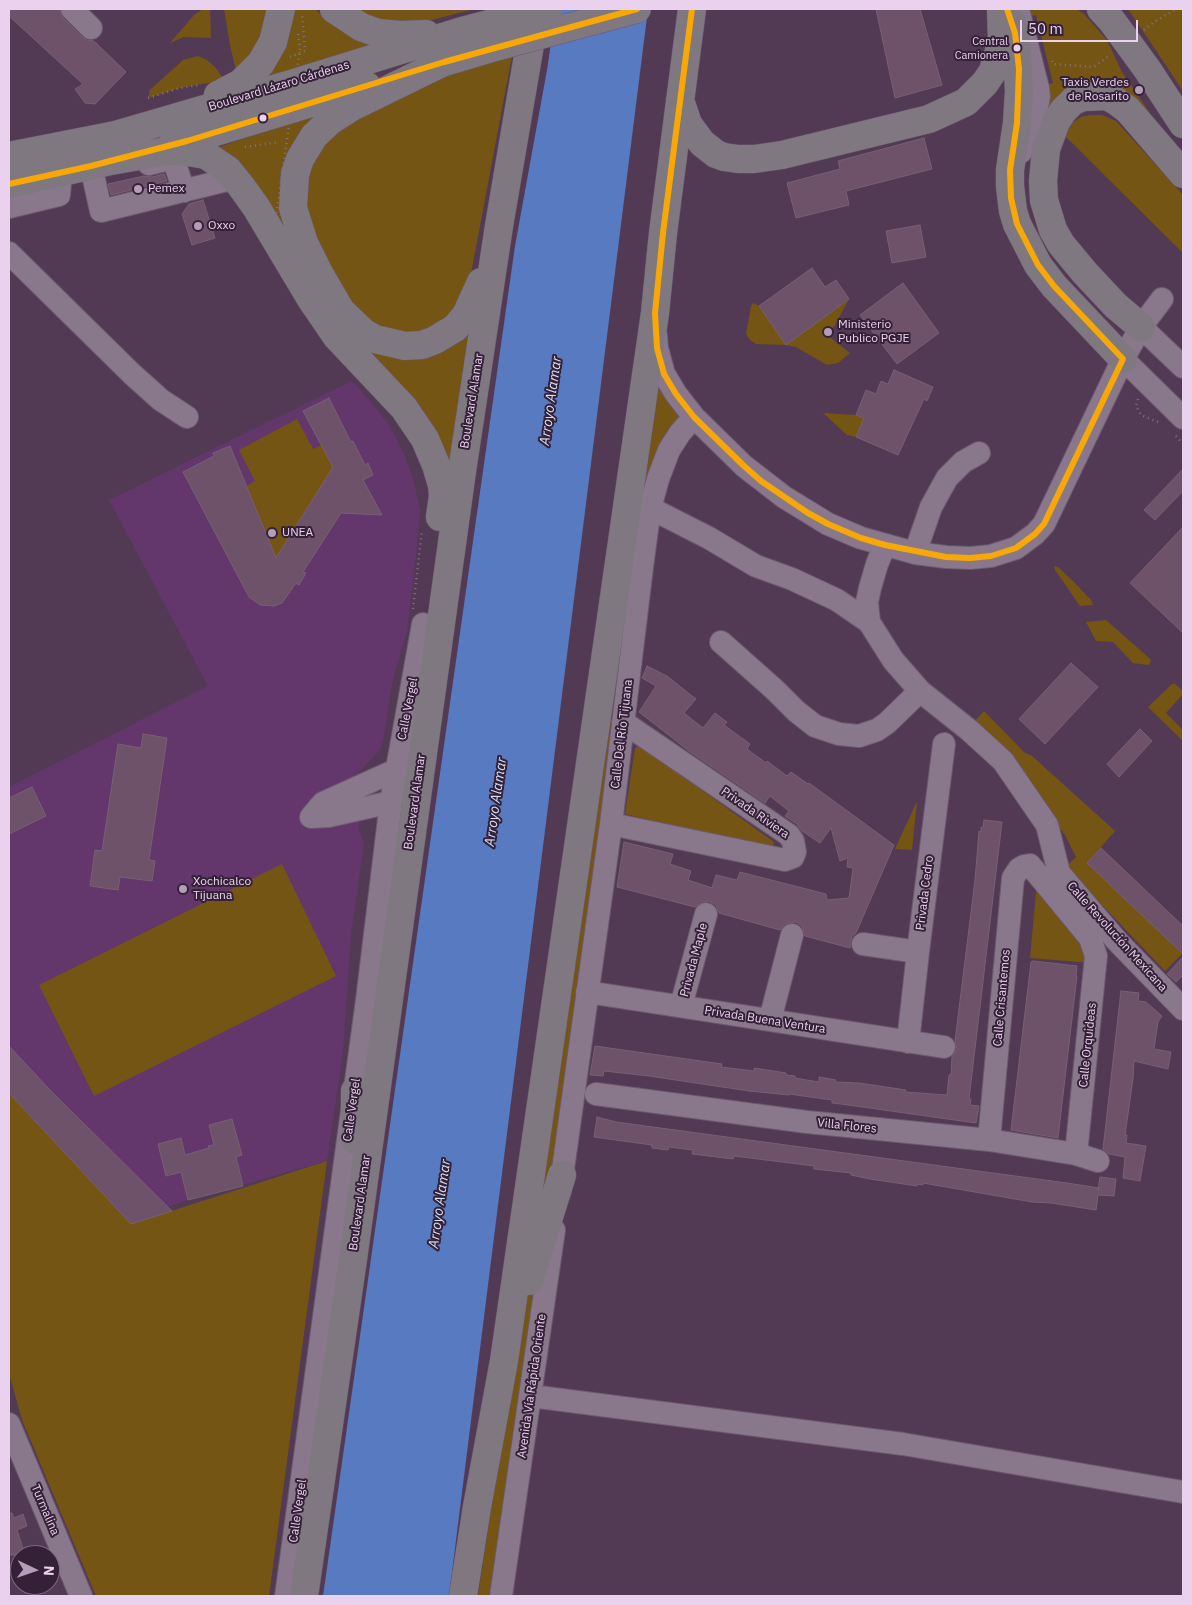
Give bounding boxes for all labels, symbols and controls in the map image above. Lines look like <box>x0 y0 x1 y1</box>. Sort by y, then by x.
scale bar <box>1022 10 1140 42</box>
text: 50 m <box>1028 19 1063 38</box>
place label: Central Camionera <box>955 35 1008 61</box>
marker: Central Camionera <box>1012 43 1022 53</box>
street label: Boulevard Lázaro Cárdenas <box>207 58 351 114</box>
place label: Taxis Verdes de Rosarito <box>1062 76 1129 104</box>
marker: Taxis Verdes de Rosarito <box>1133 84 1145 96</box>
unlabelled marker <box>258 113 268 123</box>
place label: Pemex <box>148 182 185 196</box>
marker: Pemex <box>132 183 144 195</box>
place label: Oxxo <box>208 219 235 233</box>
marker: Oxxo <box>192 220 204 232</box>
place label: Ministerio Publico PGJE <box>838 318 910 346</box>
marker: Ministerio Publico PGJE <box>822 326 834 338</box>
street label: Boulevard Alamar <box>457 352 487 450</box>
water label: Arroyo Alamar <box>536 355 566 447</box>
place label: UNEA <box>282 526 313 540</box>
marker: UNEA <box>266 527 278 539</box>
street label: Calle Vergel <box>395 676 421 742</box>
street label: Calle Del Río Tijuana <box>608 679 636 789</box>
street label: Boulevard Alamar <box>401 753 429 851</box>
water label: Arroyo Alamar <box>481 756 511 848</box>
street label: Privada Riviera <box>718 784 792 842</box>
street label: Privada Cedro <box>913 855 937 931</box>
place label: Xochicalco Tijuana <box>193 875 251 903</box>
street label: Calle Revolución Mexicana <box>1064 879 1170 995</box>
marker: Xochicalco Tijuana <box>177 883 189 895</box>
street label: Privada Maple <box>677 921 711 999</box>
street label: Calle Crisantemos <box>991 949 1013 1047</box>
street label: Calle Orquideas <box>1076 1002 1100 1088</box>
street label: Privada Buena Ventura <box>703 1003 827 1037</box>
street label: Calle Vergel <box>340 1078 364 1142</box>
street label: Villa Flores <box>817 1116 877 1136</box>
street label: Boulevard Alamar <box>346 1154 374 1252</box>
water label: Arroyo Alamar <box>425 1158 455 1250</box>
street label: Avenida Vía Rápida Oriente <box>515 1313 549 1459</box>
street label: Calle Vergel <box>286 1479 310 1543</box>
street label: Turmalina <box>28 1482 62 1538</box>
north arrow <box>10 1545 60 1595</box>
text: N <box>40 1565 58 1576</box>

